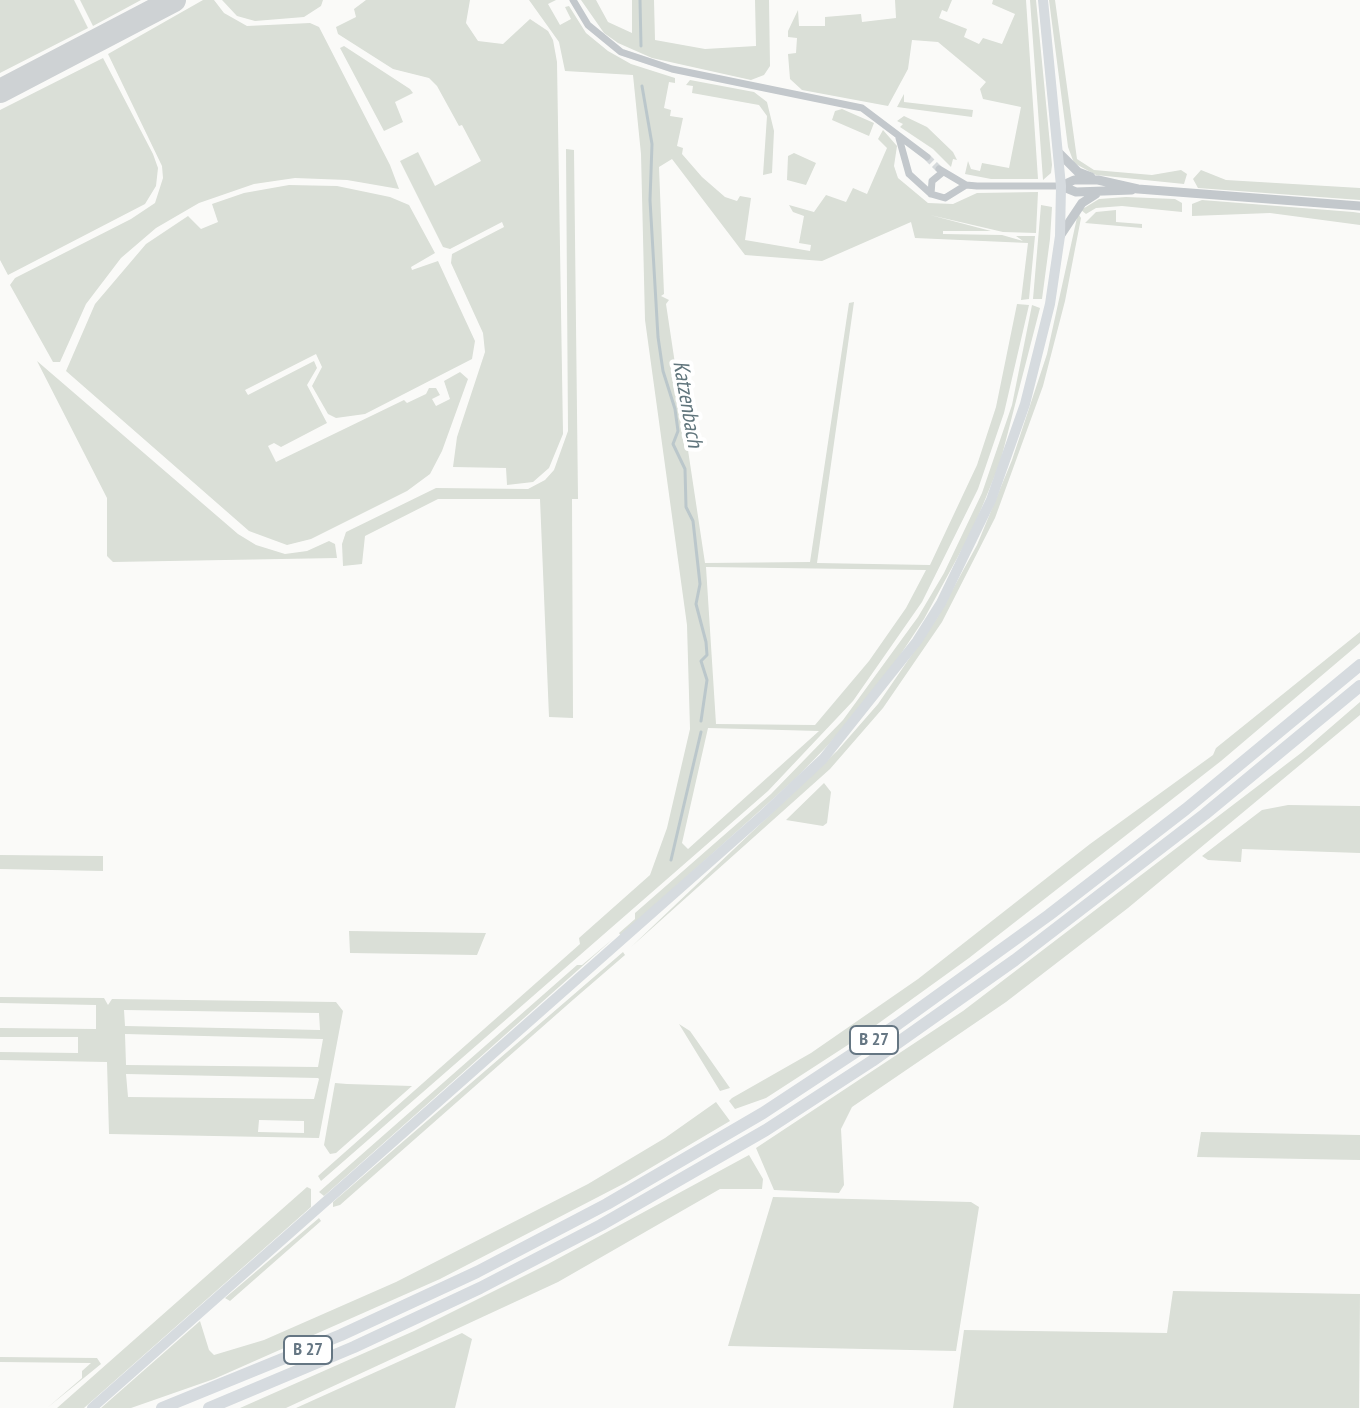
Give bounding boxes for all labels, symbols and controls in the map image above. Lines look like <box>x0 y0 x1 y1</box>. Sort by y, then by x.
water label: Katzenbach <box>666 359 708 449</box>
road number: B 27 <box>850 1026 898 1054</box>
road number: B 27 <box>284 1336 332 1364</box>

